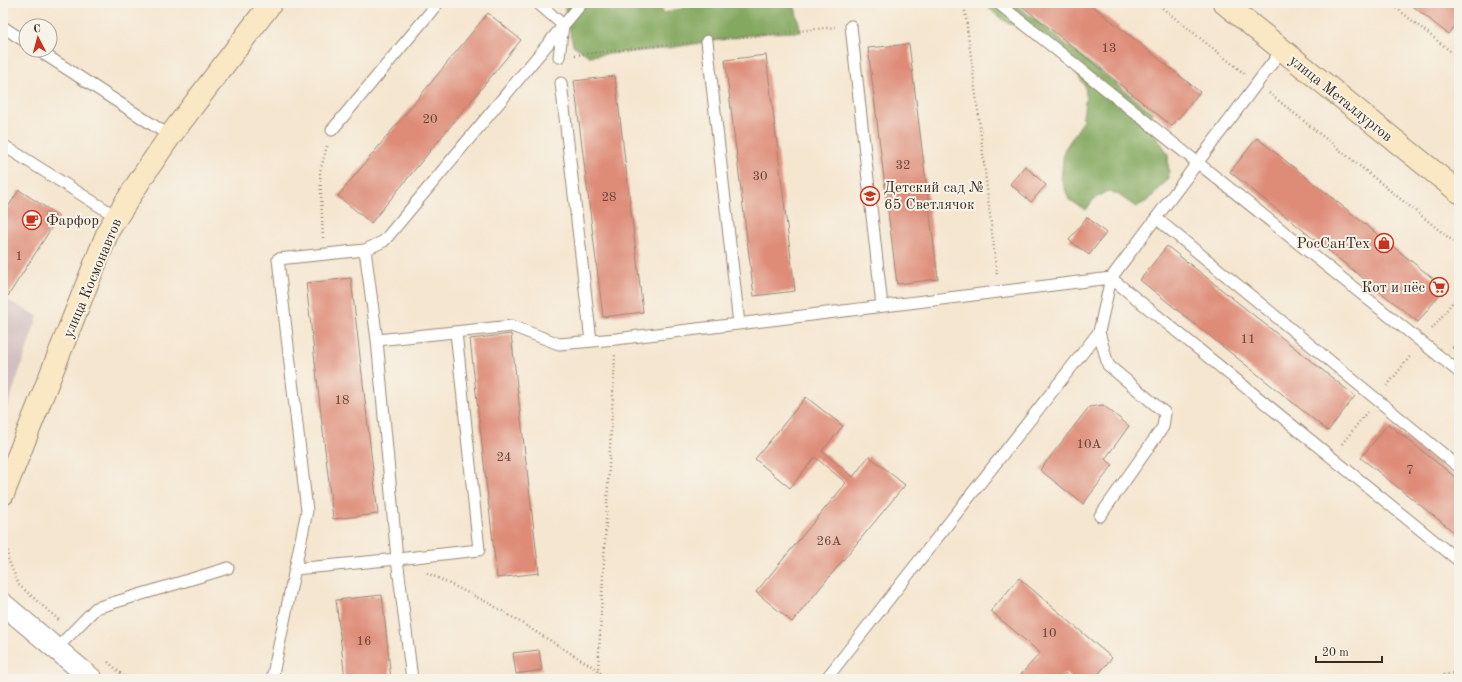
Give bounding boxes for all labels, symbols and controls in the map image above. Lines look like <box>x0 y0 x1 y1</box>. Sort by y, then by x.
north arrow <box>18 18 58 58</box>
text: С <box>33 24 41 35</box>
house number: 13 <box>1101 42 1117 55</box>
street label: улица Металлургов <box>1286 53 1394 145</box>
house number: 20 <box>422 113 438 126</box>
house number: 32 <box>895 159 911 172</box>
house number: 30 <box>752 170 768 183</box>
place label: Детский сад № 65 Светлячок <box>884 181 985 213</box>
school or university icon: Детский сад № 65 Светлячок <box>859 185 881 207</box>
house number: 28 <box>601 191 617 204</box>
cafe icon: Фарфор <box>21 209 43 231</box>
place label: Фарфор <box>46 214 99 229</box>
street label: улица Космонавтов <box>61 217 125 340</box>
shop icon: РосСанТех <box>1373 232 1395 254</box>
place label: РосСанТех <box>1297 237 1370 252</box>
house number: 1 <box>15 250 23 263</box>
supermarket icon: Кот и пёс <box>1428 276 1450 298</box>
place label: Кот и пёс <box>1361 281 1425 296</box>
house number: 11 <box>1240 333 1256 346</box>
house number: 18 <box>334 394 350 407</box>
house number: 10А <box>1076 438 1102 451</box>
house number: 24 <box>496 451 512 464</box>
house number: 7 <box>1406 464 1414 477</box>
house number: 26А <box>816 535 842 548</box>
house number: 10 <box>1041 627 1057 640</box>
house number: 16 <box>356 635 372 648</box>
scale bar <box>1316 638 1382 664</box>
text: 20 m <box>1322 647 1349 659</box>

